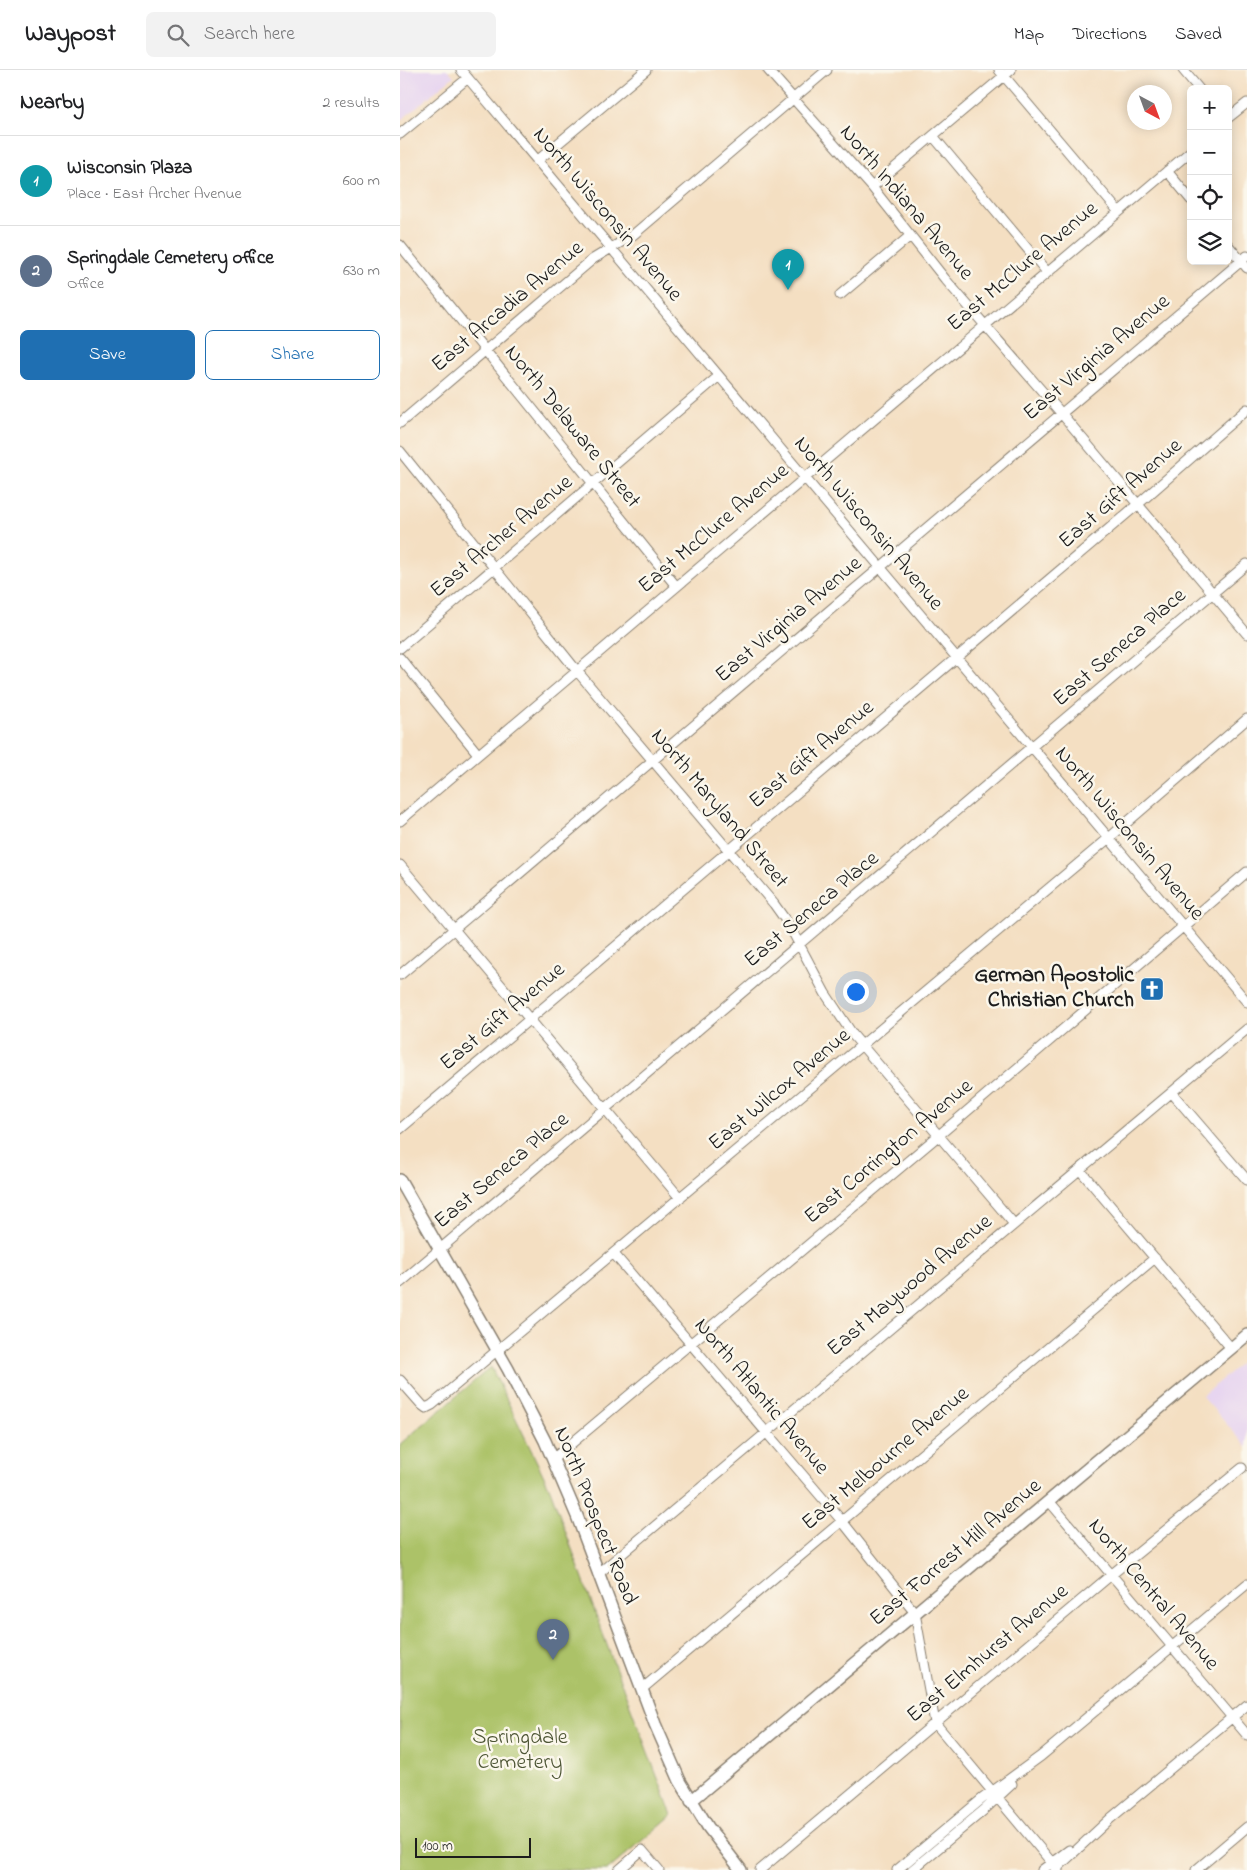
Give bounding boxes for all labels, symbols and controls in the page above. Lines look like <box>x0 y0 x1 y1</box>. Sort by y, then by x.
search box <box>146 12 496 57</box>
text: Waypost <box>25 17 116 52</box>
icon: search <box>164 21 192 49</box>
text: Search here <box>204 21 295 48</box>
text: Map <box>1014 22 1044 48</box>
text: Directions <box>1072 22 1147 48</box>
text: Saved <box>1175 22 1222 48</box>
north arrow <box>1127 85 1172 130</box>
map controls <box>1187 85 1232 265</box>
button: + <box>1187 85 1232 130</box>
text: Nearby <box>20 88 84 118</box>
text: 2 results <box>322 91 380 115</box>
street label: North Indiana Avenue <box>831 118 981 288</box>
street label: North Wisconsin Avenue <box>524 121 690 309</box>
button: − <box>1187 130 1232 175</box>
text: Wisconsin Plaza <box>67 155 192 182</box>
text: 1 <box>33 169 39 193</box>
text: 600 m <box>343 169 380 193</box>
button: locate <box>1187 175 1232 220</box>
text: Place · East Archer Avenue <box>67 182 242 206</box>
street label: East McClure Avenue <box>940 194 1106 340</box>
button: layers <box>1187 220 1232 265</box>
street label: East Arcadia Avenue <box>425 233 591 381</box>
text: Springdale Cemetery office <box>67 245 274 272</box>
pin: 1 <box>772 249 804 290</box>
text: 2 <box>32 259 40 283</box>
text: 630 m <box>343 259 380 283</box>
text: Office <box>67 272 104 296</box>
street label: East Virginia Avenue <box>1016 287 1178 430</box>
button: Save <box>20 330 195 380</box>
button: Share <box>205 330 380 380</box>
street label: North Delaware Street <box>496 338 648 516</box>
street label: North Wisconsin Avenue <box>785 430 951 618</box>
street label: East Gift Avenue <box>1052 431 1190 557</box>
street label: East McClure Avenue <box>631 456 797 602</box>
street label: East Archer Avenue <box>424 467 581 606</box>
street label: East Virginia Avenue <box>708 549 870 692</box>
street label: East Seneca Place <box>1046 581 1194 715</box>
street label: East Gift Avenue <box>742 693 882 817</box>
street label: North Maryland Street <box>642 722 796 897</box>
street label: North Wisconsin Avenue <box>1046 740 1212 928</box>
street label: East Seneca Place <box>737 844 887 976</box>
street label: East Gift Avenue <box>433 955 573 1079</box>
place label: German Apostolic Christian Church <box>974 960 1135 1017</box>
church icon: German Apostolic Christian Church <box>1139 976 1165 1002</box>
your location <box>843 979 869 1005</box>
street label: East Wilcox Avenue <box>702 1021 858 1159</box>
street label: East Corrington Avenue <box>797 1071 981 1233</box>
street label: East Seneca Place <box>427 1105 577 1237</box>
street label: East Maywood Avenue <box>820 1207 1001 1366</box>
street label: North Atlantic Avenue <box>686 1312 836 1483</box>
street label: East Melbourne Avenue <box>795 1379 977 1539</box>
street label: North Prospect Road <box>545 1422 645 1610</box>
street label: East Forrest Hill Avenue <box>863 1471 1049 1635</box>
street label: North Central Avenue <box>1080 1512 1227 1678</box>
street label: East Elmhurst Avenue <box>900 1576 1076 1732</box>
pin: 2 <box>537 1619 569 1660</box>
park label: Springdale Cemetery <box>472 1722 568 1780</box>
scale bar <box>415 1835 531 1858</box>
text: 100 m <box>422 1836 453 1857</box>

